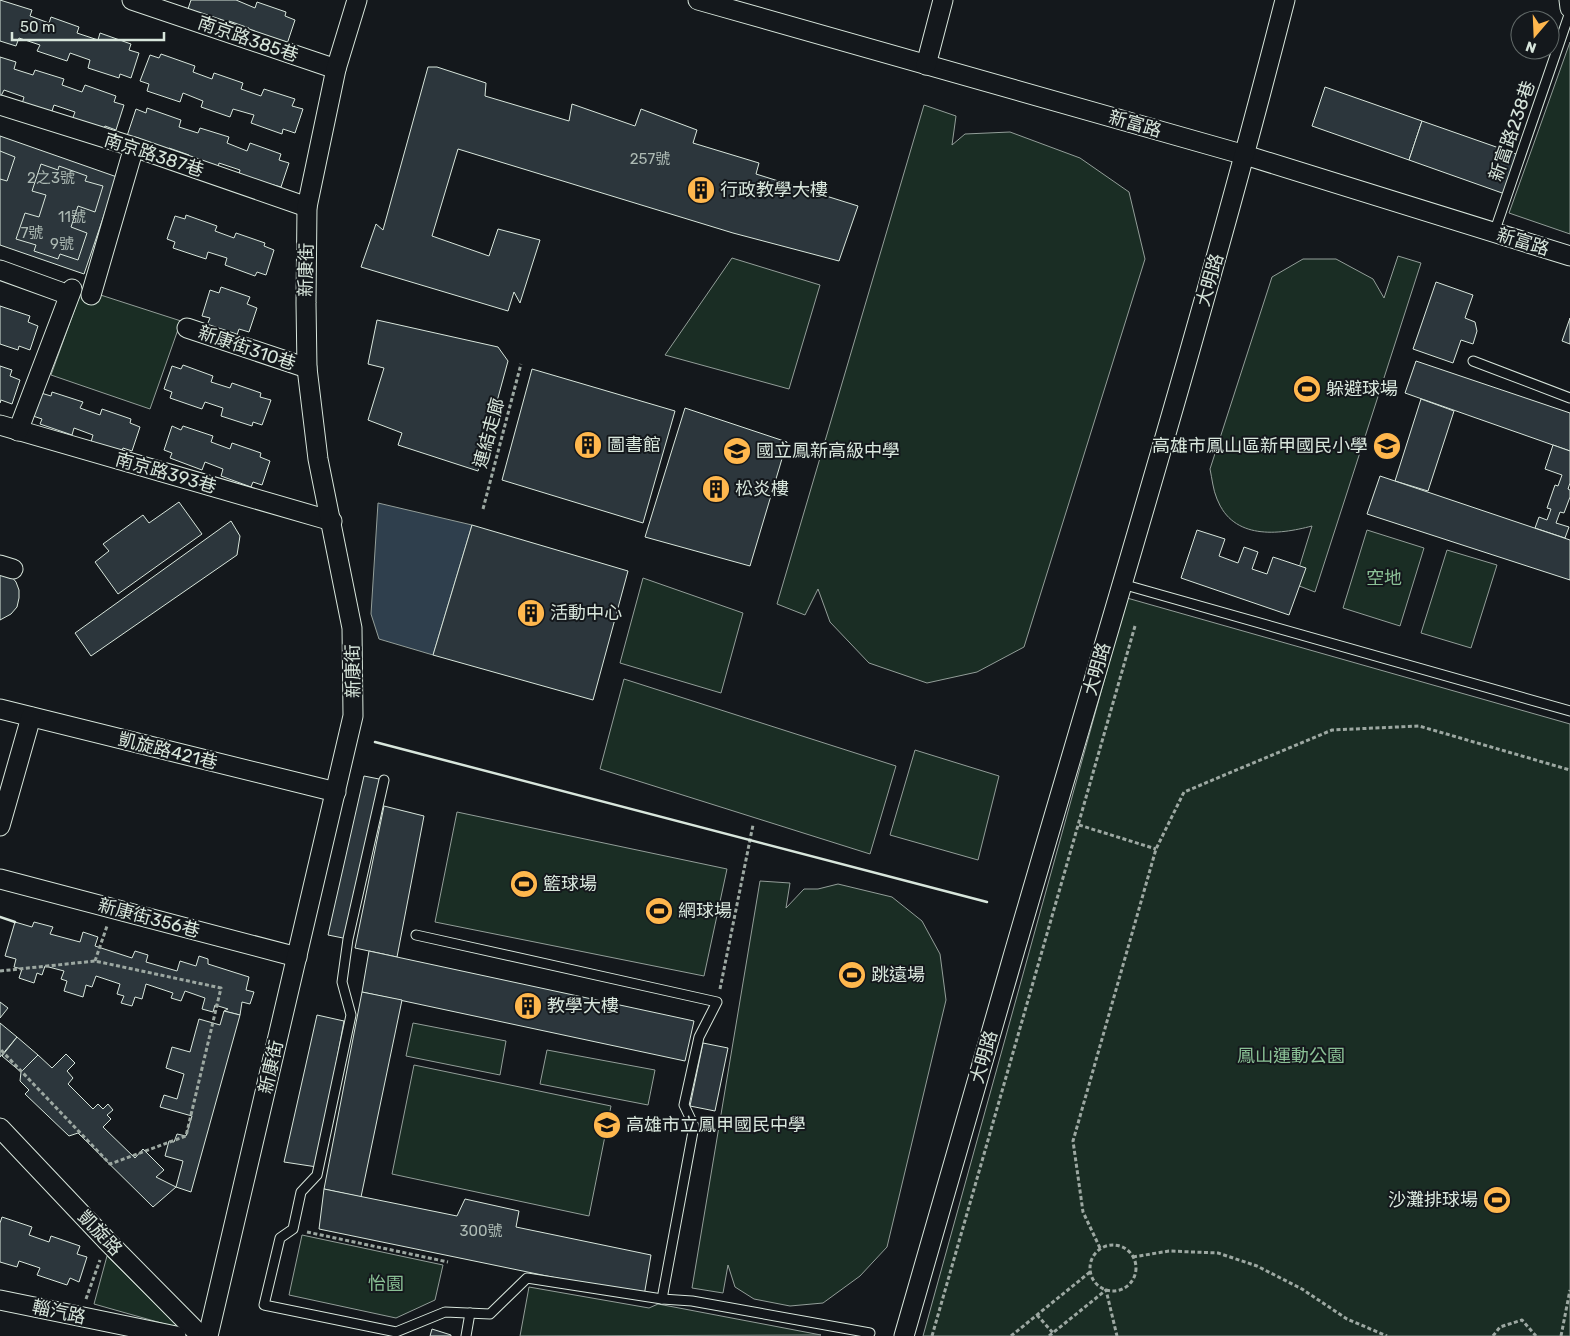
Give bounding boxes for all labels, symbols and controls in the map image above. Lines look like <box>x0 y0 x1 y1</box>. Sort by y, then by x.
scale bar <box>12 10 165 42</box>
north arrow <box>1510 10 1560 60</box>
street label: 南京路385巷 <box>195 12 301 66</box>
text: 50 m <box>20 18 55 36</box>
text: N <box>1523 37 1538 56</box>
street label: 新富路238巷 <box>1485 78 1539 184</box>
street label: 新富路 <box>1106 106 1164 142</box>
street label: 南京路387巷 <box>101 129 207 181</box>
house number: 257號 <box>630 150 670 168</box>
house number: 2之3號 <box>27 169 75 187</box>
building icon: 行政教學大樓 <box>686 175 716 205</box>
place label: 行政教學大樓 <box>720 179 828 201</box>
house number: 11號 <box>58 208 86 226</box>
house number: 7號 <box>21 224 43 242</box>
street label: 新富路 <box>1494 224 1552 260</box>
house number: 9號 <box>50 235 74 253</box>
street label: 新康街 <box>295 243 317 297</box>
street label: 大明路 <box>1192 251 1228 309</box>
street label: 新康街310巷 <box>195 321 299 375</box>
sports icon: 躲避球場 <box>1292 374 1322 404</box>
place label: 躲避球場 <box>1326 378 1398 400</box>
street label: 連結走廊 <box>469 395 509 471</box>
building icon: 圖書館 <box>573 430 603 460</box>
school or university icon: 高雄市鳳山區新甲國民小學 <box>1372 431 1402 461</box>
place label: 圖書館 <box>607 434 661 456</box>
place label: 高雄市鳳山區新甲國民小學 <box>1152 435 1368 457</box>
school or university icon: 國立鳳新高級中學 <box>722 436 752 466</box>
place label: 國立鳳新高級中學 <box>756 440 900 462</box>
street label: 南京路393巷 <box>113 448 219 498</box>
building icon: 松炎樓 <box>701 474 731 504</box>
place label: 松炎樓 <box>735 478 789 500</box>
park label: 空地 <box>1366 567 1402 589</box>
building icon: 活動中心 <box>516 598 546 628</box>
place label: 活動中心 <box>550 602 622 624</box>
street label: 大明路 <box>1079 640 1115 698</box>
street label: 新康街 <box>342 644 364 698</box>
street label: 凱旋路421巷 <box>116 728 220 774</box>
sports icon: 籃球場 <box>509 869 539 899</box>
place label: 籃球場 <box>543 873 597 895</box>
street label: 新康街356巷 <box>96 894 202 942</box>
sports icon: 網球場 <box>644 896 674 926</box>
place label: 網球場 <box>678 900 732 922</box>
sports icon: 跳遠場 <box>837 960 867 990</box>
place label: 跳遠場 <box>871 964 925 986</box>
building icon: 教學大樓 <box>513 991 543 1021</box>
place label: 教學大樓 <box>547 995 619 1017</box>
street label: 大明路 <box>966 1028 1002 1086</box>
street label: 新康街 <box>254 1038 288 1096</box>
park label: 鳳山運動公園 <box>1237 1045 1345 1067</box>
school or university icon: 高雄市立鳳甲國民中學 <box>592 1110 622 1140</box>
place label: 高雄市立鳳甲國民中學 <box>626 1114 806 1136</box>
sports icon: 沙灘排球場 <box>1482 1185 1512 1215</box>
place label: 沙灘排球場 <box>1388 1189 1478 1211</box>
street label: 凱旋路 <box>73 1206 127 1260</box>
house number: 300號 <box>459 1222 503 1240</box>
park label: 怡園 <box>368 1273 404 1295</box>
street label: 輜汽路 <box>30 1296 88 1328</box>

